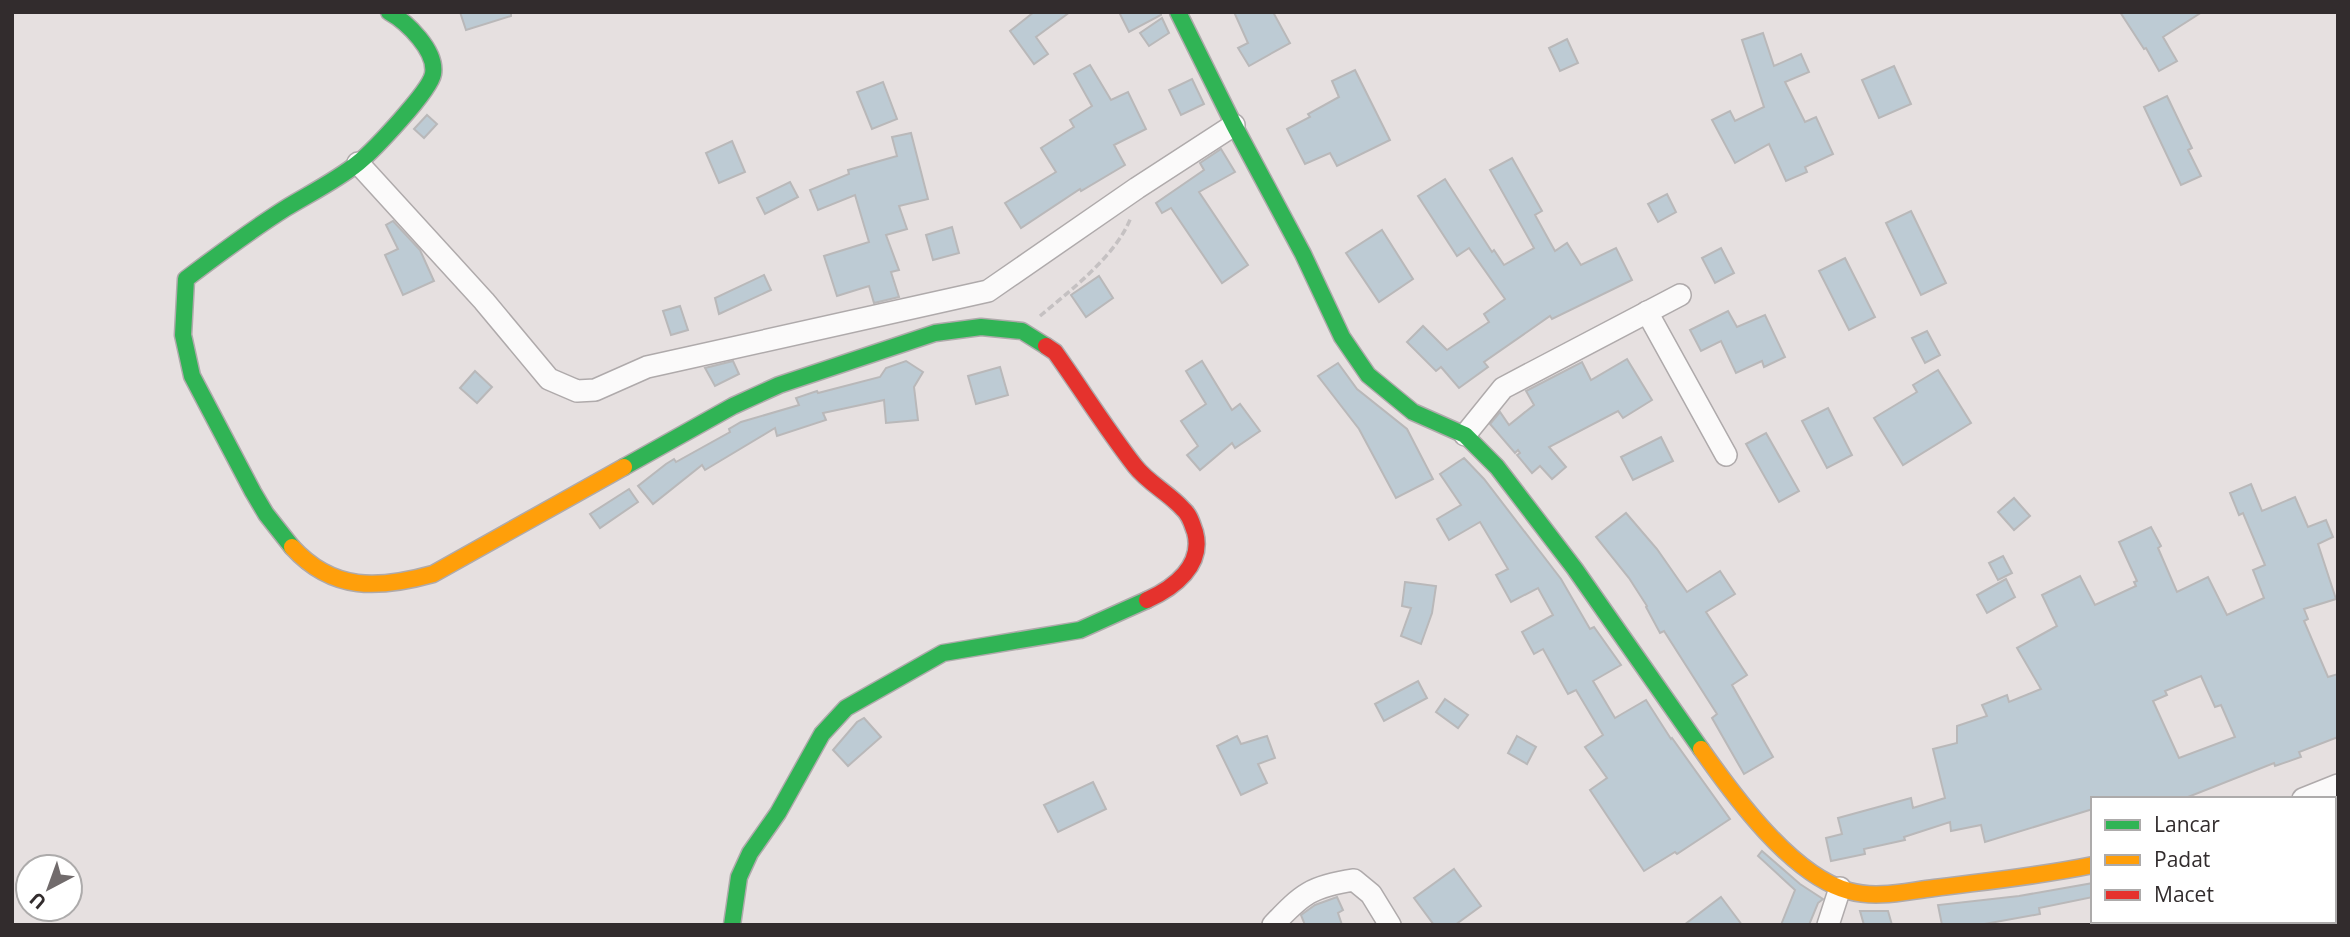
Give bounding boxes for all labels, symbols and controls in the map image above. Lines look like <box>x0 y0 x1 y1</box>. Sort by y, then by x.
legend <box>2091 797 2336 923</box>
text: Lancar <box>2154 810 2220 838</box>
text: Padat <box>2154 845 2210 873</box>
north arrow <box>14 853 84 923</box>
text: Macet <box>2154 880 2214 908</box>
text: U <box>24 886 52 915</box>

